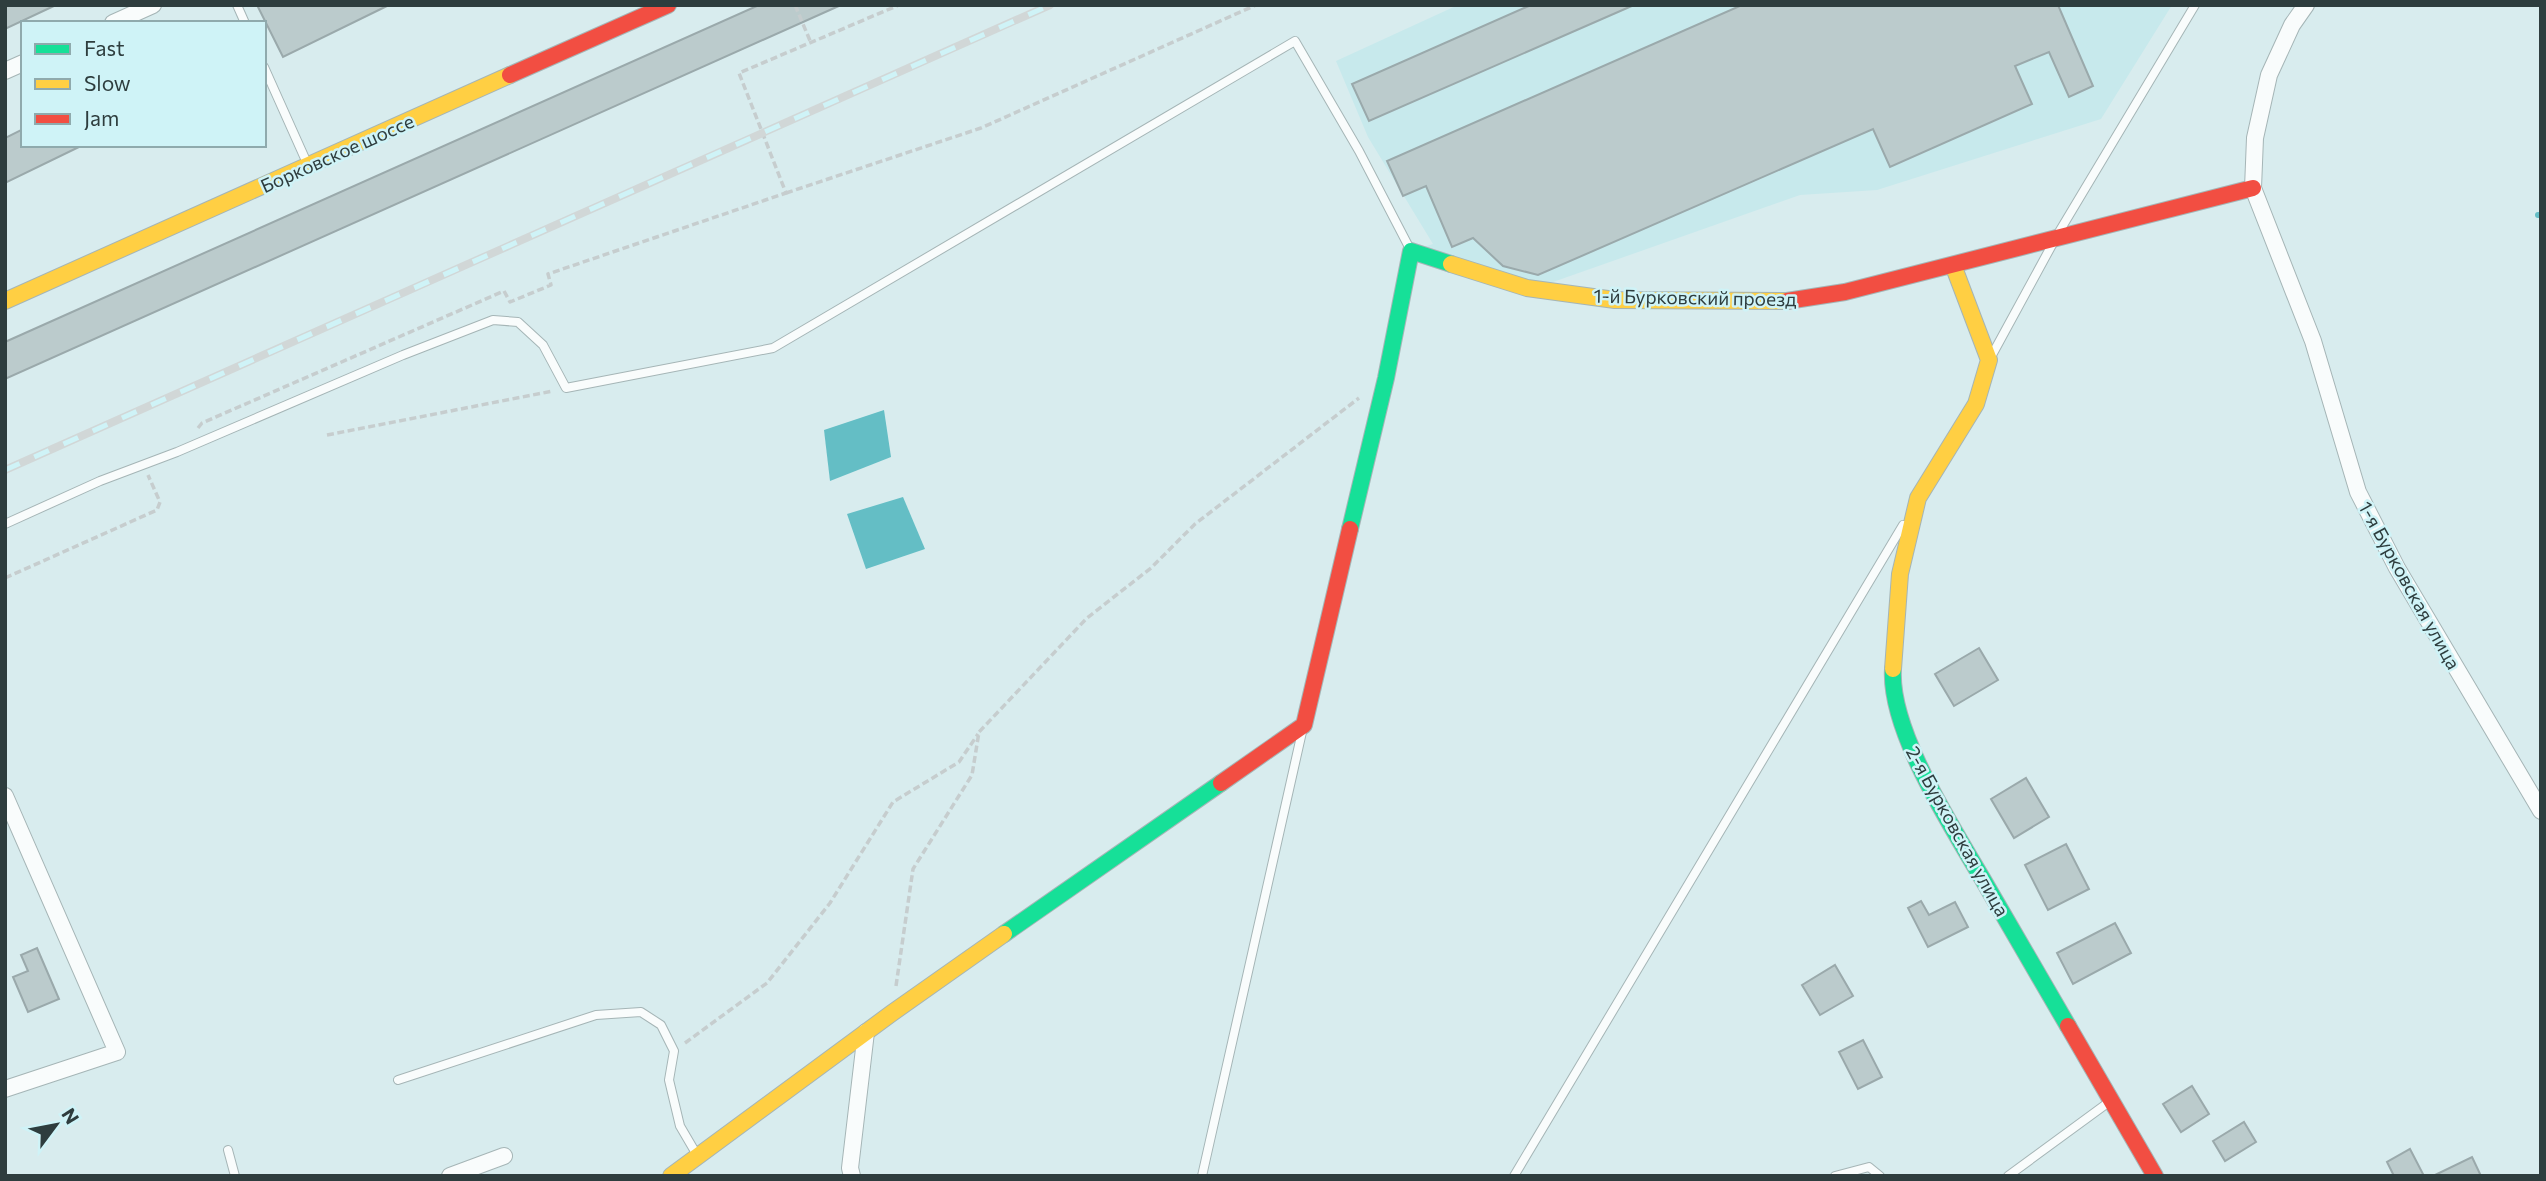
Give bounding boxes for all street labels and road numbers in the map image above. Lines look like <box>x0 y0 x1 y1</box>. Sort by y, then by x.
street label: Борковское шоссе <box>257 109 417 197</box>
street label: 1-й Бурковский проезд <box>1593 284 1797 310</box>
street label: 1-я Бурковская улица <box>2354 497 2466 673</box>
street label: 2-я Бурковская улица <box>1902 742 2014 920</box>

